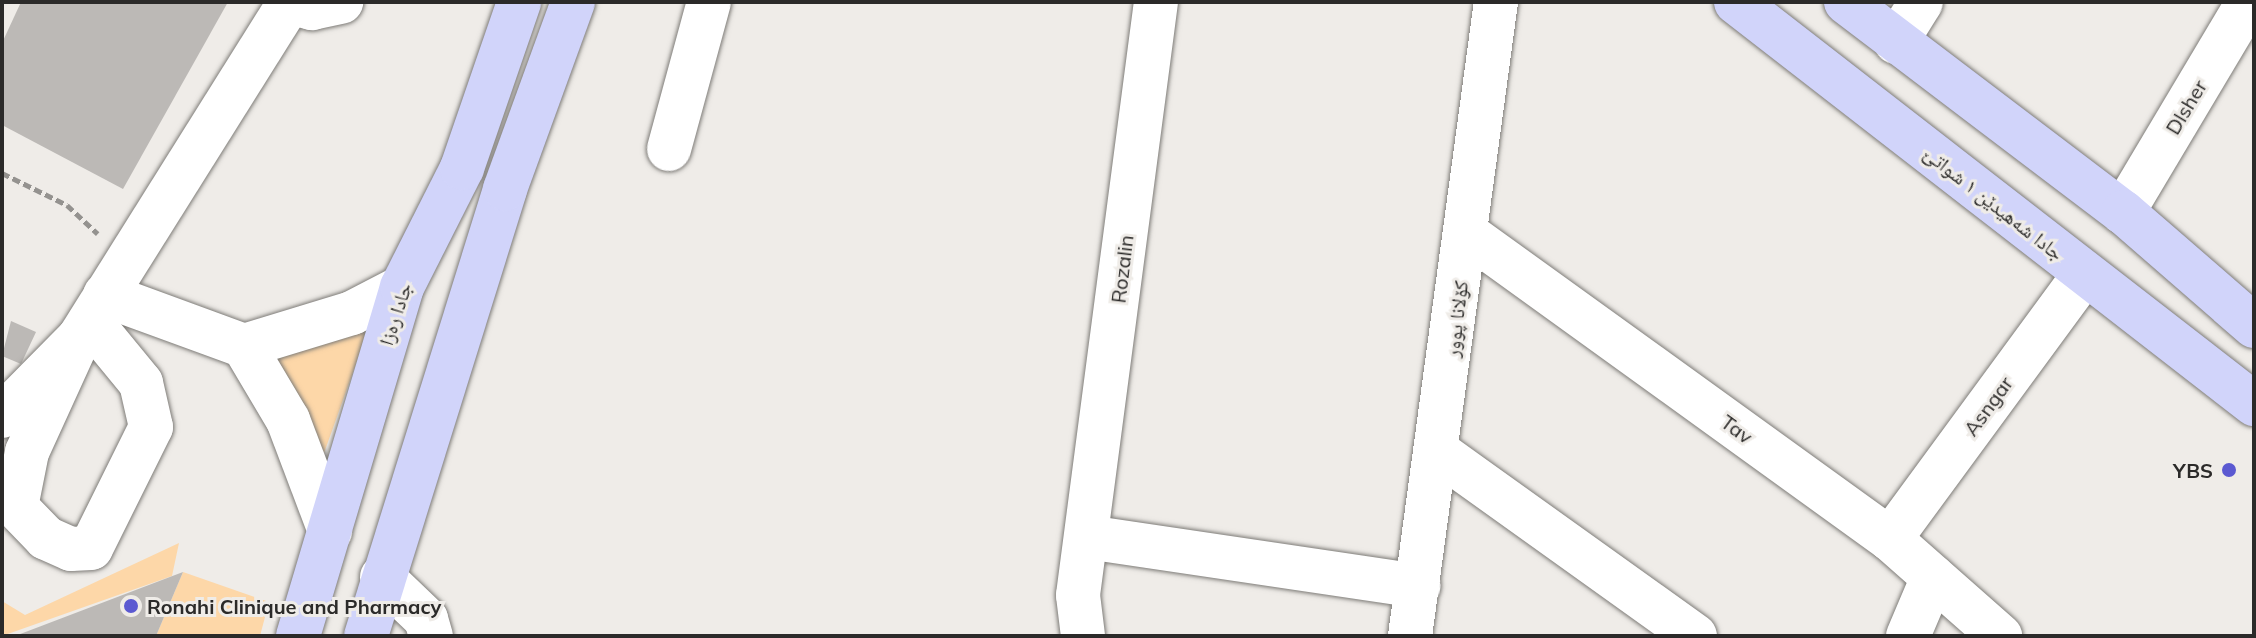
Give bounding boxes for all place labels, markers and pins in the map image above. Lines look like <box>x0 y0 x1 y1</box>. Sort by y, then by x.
place label: YBS <box>2173 458 2213 482</box>
marker: YBS <box>2220 461 2238 479</box>
place label: Ronahi Clinique and Pharmacy <box>147 594 441 618</box>
marker: Ronahi Clinique and Pharmacy <box>122 597 140 615</box>

